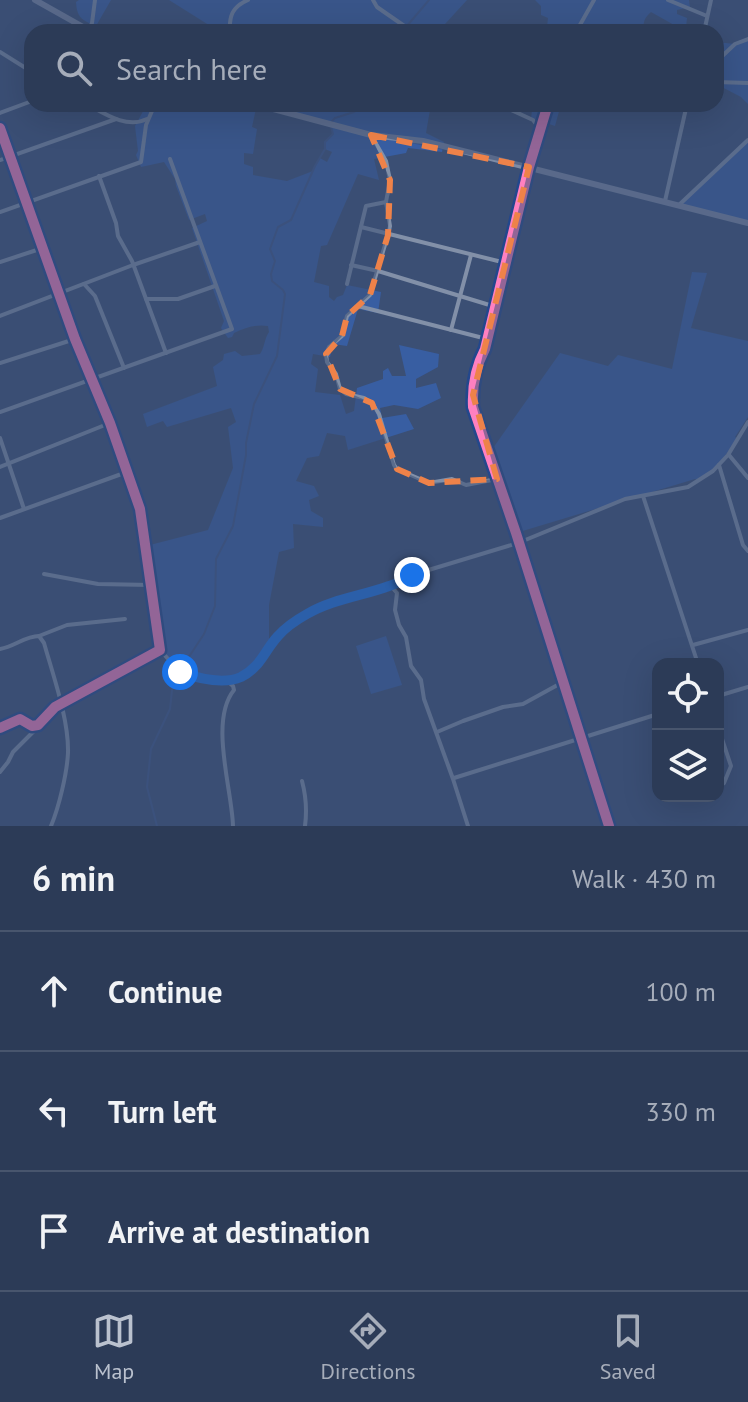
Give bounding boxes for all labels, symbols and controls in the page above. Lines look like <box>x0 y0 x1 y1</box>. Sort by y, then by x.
search box <box>24 24 724 112</box>
icon: search <box>52 46 96 90</box>
text: Search here <box>116 49 267 88</box>
route end <box>394 557 430 593</box>
route start <box>162 654 198 690</box>
map controls <box>652 658 724 802</box>
button: locate <box>652 658 724 730</box>
button: layers <box>652 730 724 802</box>
text: 6 min <box>32 856 115 900</box>
text: Walk · 430 m <box>572 862 716 895</box>
icon: ahead <box>32 969 76 1013</box>
text: Continue <box>108 972 222 1011</box>
text: 100 m <box>645 975 716 1008</box>
icon: left <box>32 1089 76 1133</box>
text: Turn left <box>108 1092 216 1131</box>
text: 330 m <box>645 1095 716 1128</box>
icon: arrive <box>32 1209 76 1253</box>
text: Arrive at destination <box>108 1212 370 1251</box>
tab: Map <box>92 1309 136 1385</box>
tab: Directions <box>320 1309 416 1385</box>
tab: Saved <box>600 1309 656 1385</box>

